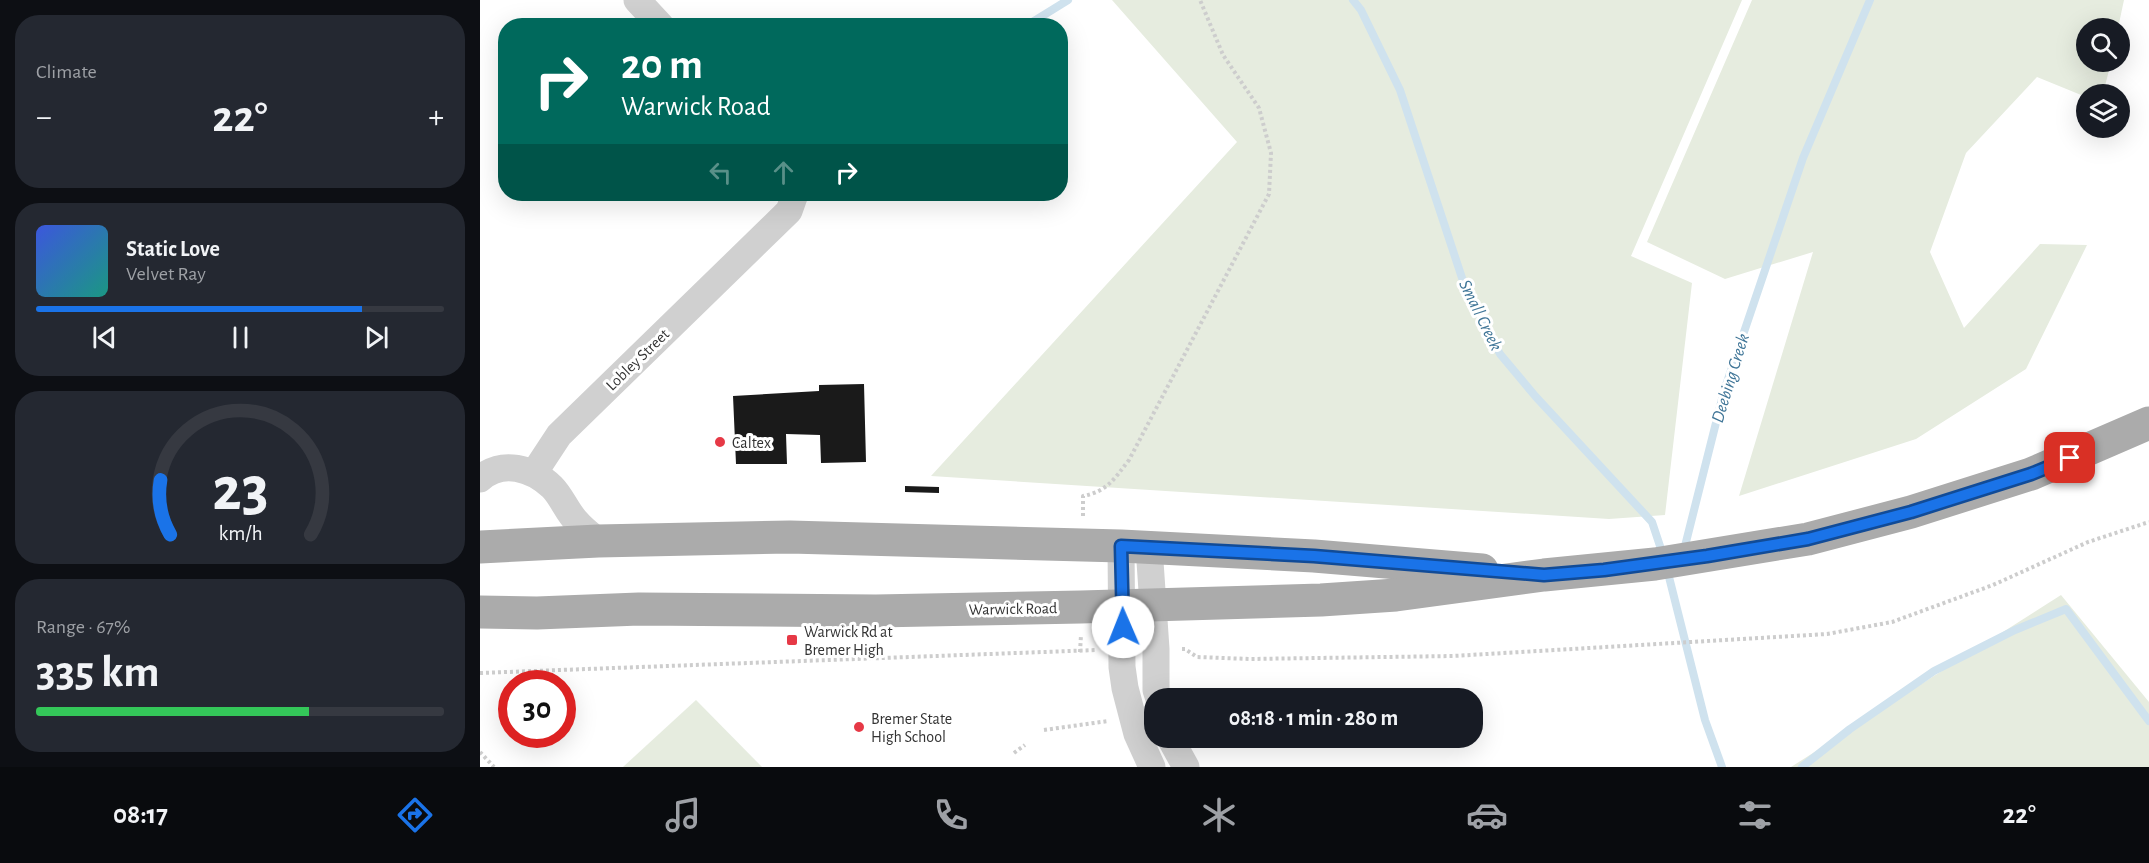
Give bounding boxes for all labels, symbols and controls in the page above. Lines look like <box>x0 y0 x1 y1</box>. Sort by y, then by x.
map controls <box>2076 18 2130 138</box>
button: search <box>2076 18 2130 72</box>
icon: right <box>522 42 600 120</box>
text: 20 m <box>621 44 703 86</box>
text: Climate <box>36 62 97 82</box>
button: layers <box>2076 84 2130 138</box>
text: Warwick Road <box>621 93 771 120</box>
text: 22° <box>212 95 268 140</box>
text: − <box>36 101 52 134</box>
text: + <box>428 101 444 134</box>
icon: left <box>704 156 737 189</box>
icon: ahead <box>767 156 800 189</box>
icon: right <box>830 156 863 189</box>
text: Static Love <box>126 238 220 260</box>
text: Velvet Ray <box>126 264 206 284</box>
water label: Small Creek <box>1455 277 1505 354</box>
icon: previous <box>88 321 121 354</box>
icon: pause <box>224 321 257 354</box>
icon: next <box>360 321 393 354</box>
street label: Lobley Street <box>603 326 673 394</box>
water label: Deebing Creek <box>1709 332 1753 425</box>
pin <box>2044 432 2095 483</box>
marker: Caltex <box>713 435 727 449</box>
place label: Caltex <box>732 435 771 451</box>
icon: arrive <box>2053 441 2086 474</box>
text: 23 <box>212 459 268 521</box>
text: km/h <box>218 523 262 544</box>
position arrow <box>1091 595 1155 659</box>
street label: Warwick Road <box>969 600 1057 618</box>
text: Range · 67% <box>36 617 130 637</box>
place label: Warwick Rd at Bremer High <box>804 624 893 658</box>
marker: Warwick Rd at Bremer High <box>785 633 799 647</box>
text: 335 km <box>36 650 160 695</box>
speed limit sign: 30 <box>498 670 576 748</box>
text: 08:18 · 1 min · 280 m <box>1229 707 1398 729</box>
place label: Bremer State High School <box>871 711 952 745</box>
marker: Bremer State High School <box>852 720 866 734</box>
icon: directions <box>394 794 436 836</box>
icon: music <box>662 794 704 836</box>
icon: phone <box>930 794 972 836</box>
icon: climate <box>1198 794 1240 836</box>
icon: car <box>1466 794 1508 836</box>
icon: filters <box>1734 794 1776 836</box>
text: 08:17 <box>113 801 168 828</box>
text: 22° <box>2003 801 2036 828</box>

